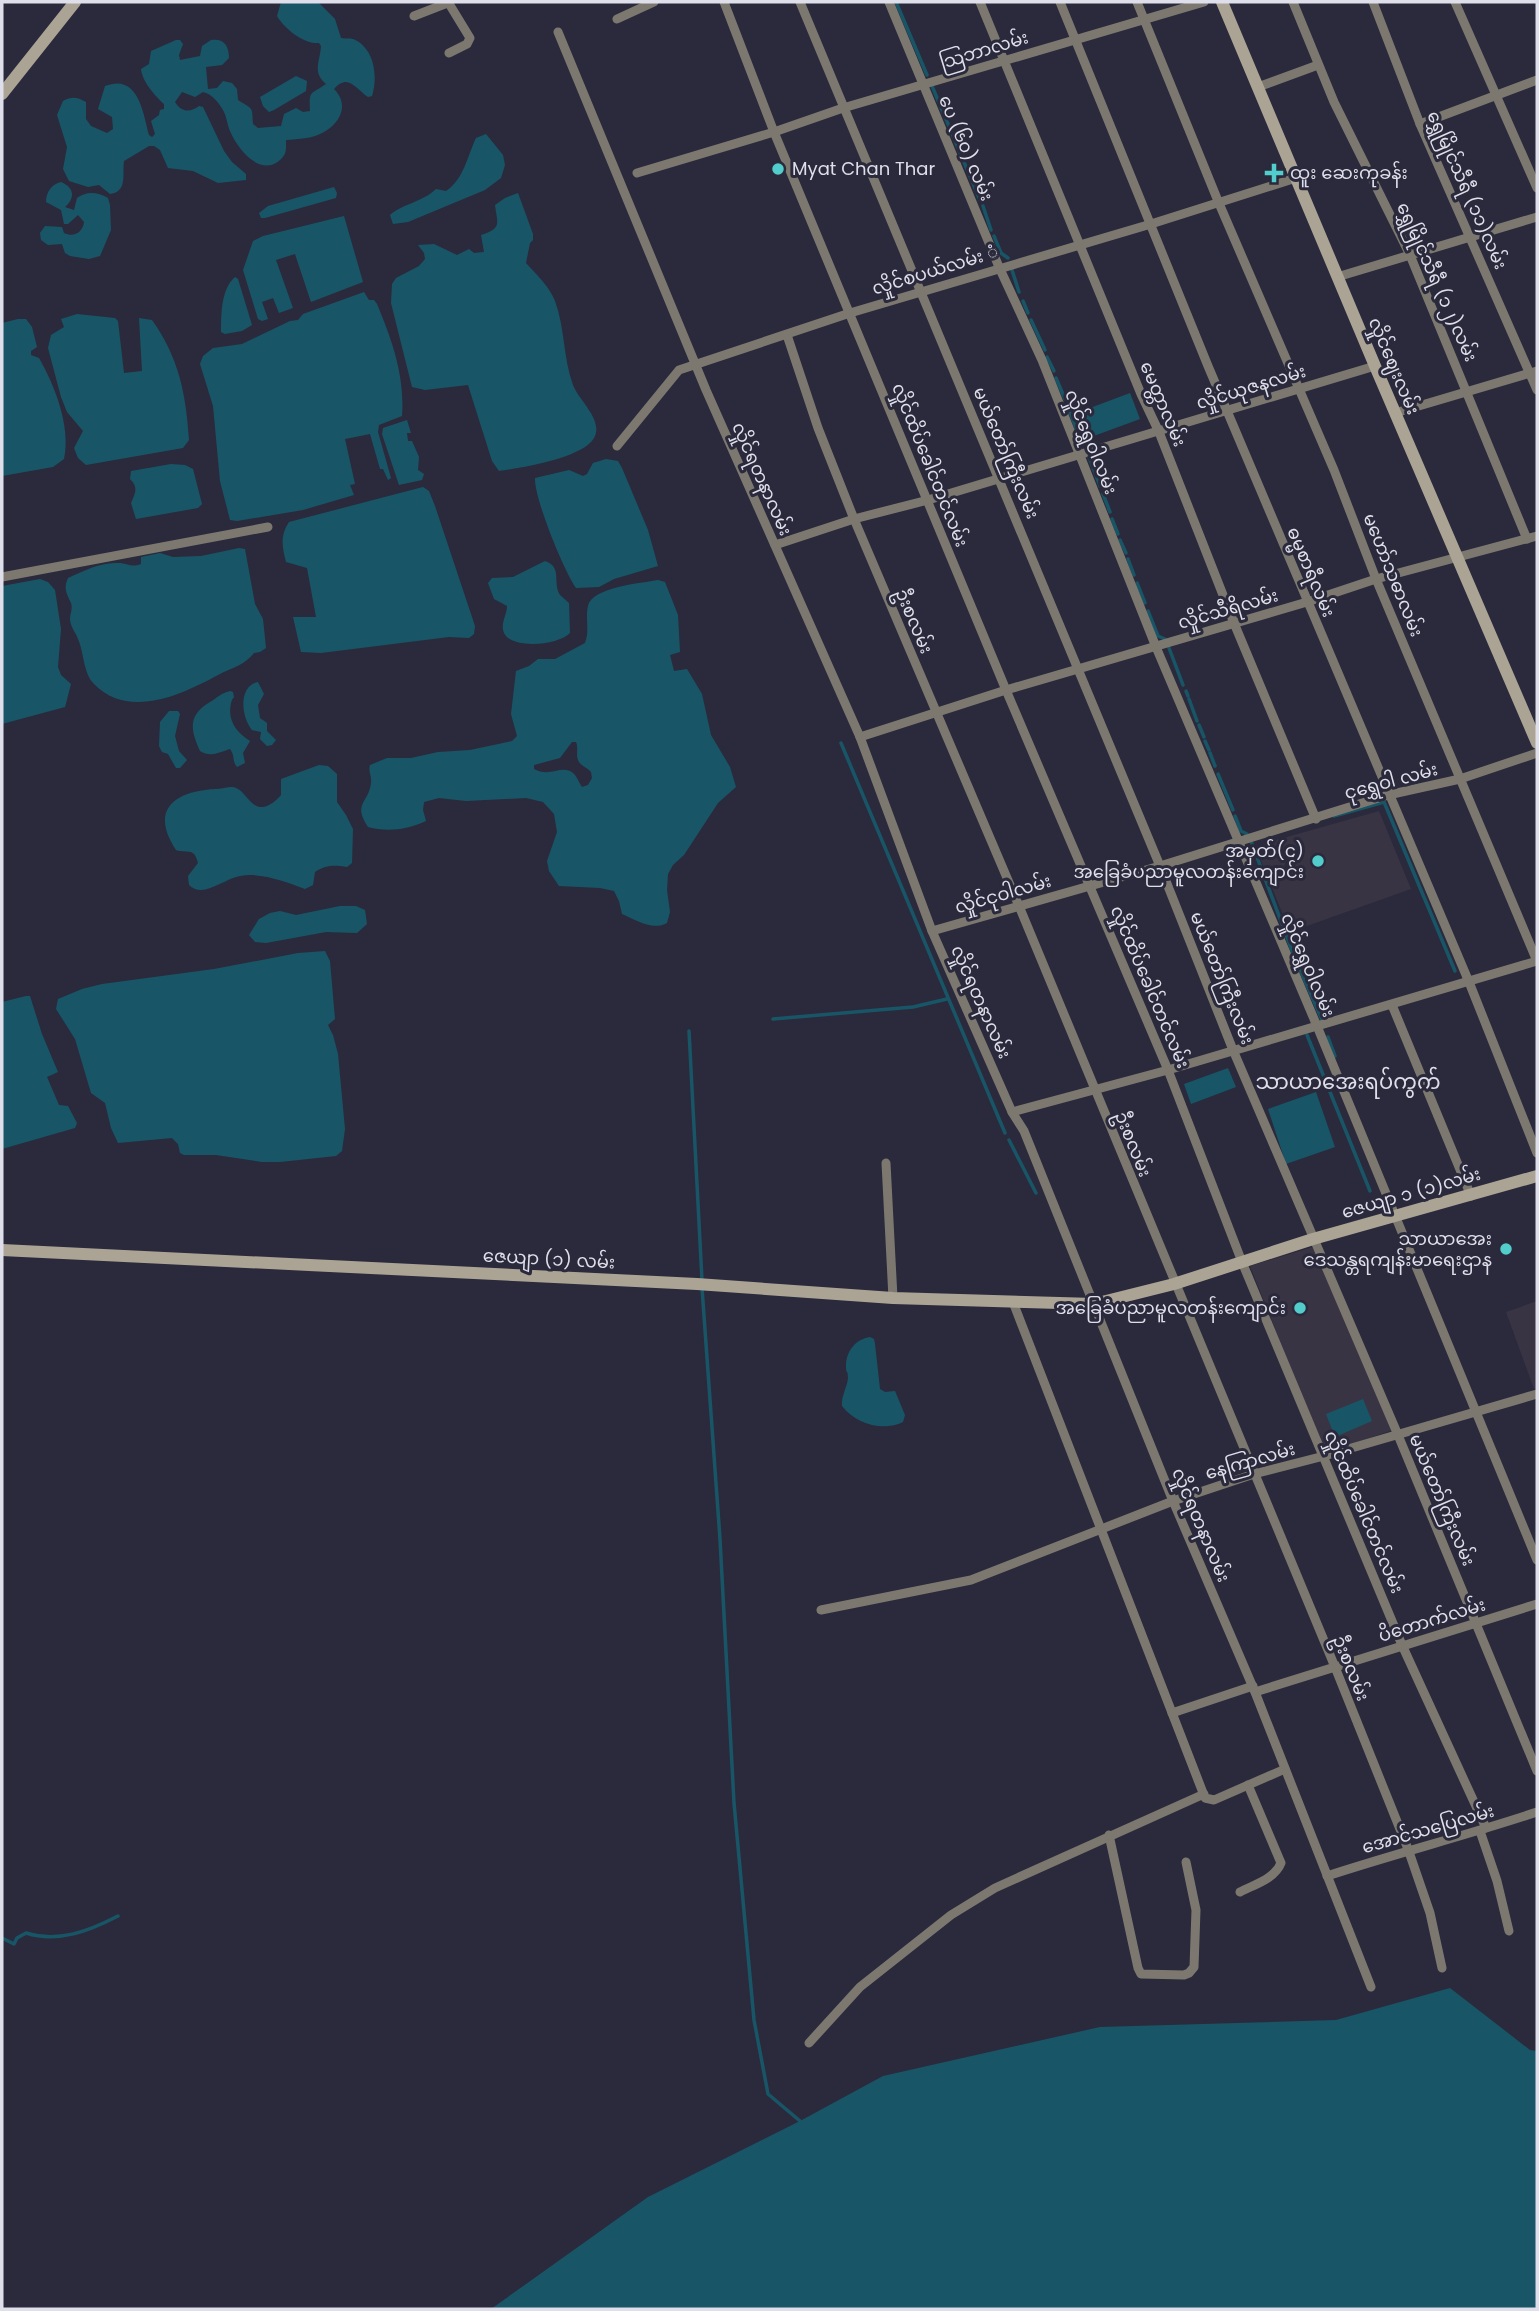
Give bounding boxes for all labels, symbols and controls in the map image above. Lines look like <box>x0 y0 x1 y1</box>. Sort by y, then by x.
street label: သြဘာလမ်း <box>936 24 1032 78</box>
street label: ပေ (၆၀) လမ်း <box>933 91 1000 205</box>
street label: ရွှေမြိုင်သီရီ (၁၁)လမ်း <box>1418 106 1515 274</box>
place label: Myat Chan Thar <box>792 156 935 181</box>
place label: ထူး ဆေးကုခန်း <box>1290 160 1408 188</box>
marker: Myat Chan Thar <box>770 161 786 177</box>
marker: ထူး ဆေးကုခန်း <box>1264 163 1284 183</box>
street label: ရွှေမြိုင်သီရီ (၁၂)လမ်း <box>1388 198 1485 367</box>
street label: လှိုင်စပယ်လမ်း ံ <box>868 238 1002 303</box>
street label: လှိုင်ဈေးလမ်း <box>1360 313 1427 420</box>
street label: မေတ္တာလမ်း <box>1132 357 1193 451</box>
street label: လှိုင်ယုဇနလမ်း <box>1193 357 1310 418</box>
street label: လှိုင်ထိပ်ခေါင်တင်လမ်း <box>883 379 976 552</box>
street label: မယ်တော်ကြီးလမ်း <box>965 383 1046 524</box>
street label: လှိုင်ရွှေဝါလမ်း <box>1056 385 1125 499</box>
street label: လှိုင်ရတနာလမ်း <box>724 418 800 541</box>
street label: မဟော်သဓာလမ်း <box>1357 509 1430 640</box>
street label: ဓမ္မစာရီလမ်း <box>1278 522 1343 622</box>
street label: လှိုင်သီရိလမ်း <box>1174 581 1282 638</box>
street label: ဦးစလမ်း <box>887 584 939 659</box>
street label: ငုရွှေဝါ လမ်း <box>1341 756 1441 808</box>
place label: အမှတ်(၄) အခြေခံပညာမူလတန်းကျောင်း <box>1074 838 1304 887</box>
marker: အမှတ်(၄) အခြေခံပညာမူလတန်းကျောင်း <box>1310 853 1326 869</box>
street label: လှိုင်ငုဝါလမ်း <box>951 867 1055 922</box>
street label: လှိုင်ထိပ်ခေါင်တင်လမ်း <box>1102 901 1197 1073</box>
street label: မယ်တော်ကြီးလမ်း <box>1182 907 1261 1049</box>
street label: လှိုင်ရွှေဝါလမ်း <box>1272 908 1343 1022</box>
street label: လှိုင်ရတနာလမ်း <box>943 941 1019 1064</box>
district label: သာယာအေးရပ်ကွက် <box>1256 1066 1440 1099</box>
street label: ဦးစလမ်း <box>1106 1107 1158 1182</box>
street label: ဇေယျာ ၁ (၁)လမ်း <box>1338 1161 1484 1227</box>
place label: သာယာအေး ဒေသန္တရကျန်းမာရေးဌာန <box>1304 1226 1492 1275</box>
marker: သာယာအေး ဒေသန္တရကျန်းမာရေးဌာန <box>1498 1241 1514 1257</box>
street label: ဇေယျာ (၁) လမ်း <box>482 1243 616 1277</box>
place label: အခြေခံပညာမူလတန်းကျောင်း <box>1056 1295 1286 1323</box>
marker: အခြေခံပညာမူလတန်းကျောင်း <box>1292 1300 1308 1316</box>
street label: လှိုင်ထိပ်ခေါင်တင်လမ်း <box>1316 1426 1411 1598</box>
street label: မယ်တော်ကြီးလမ်း <box>1401 1430 1482 1571</box>
street label: နေကြာလမ်း <box>1202 1436 1299 1488</box>
street label: လှိုင်ရတနာလမ်း <box>1163 1464 1238 1587</box>
street label: ပိတောက်လမ်း <box>1375 1590 1488 1648</box>
street label: ဦးစလမ်း <box>1324 1631 1376 1706</box>
street label: အောင်သပြေလမ်း <box>1359 1798 1498 1862</box>

